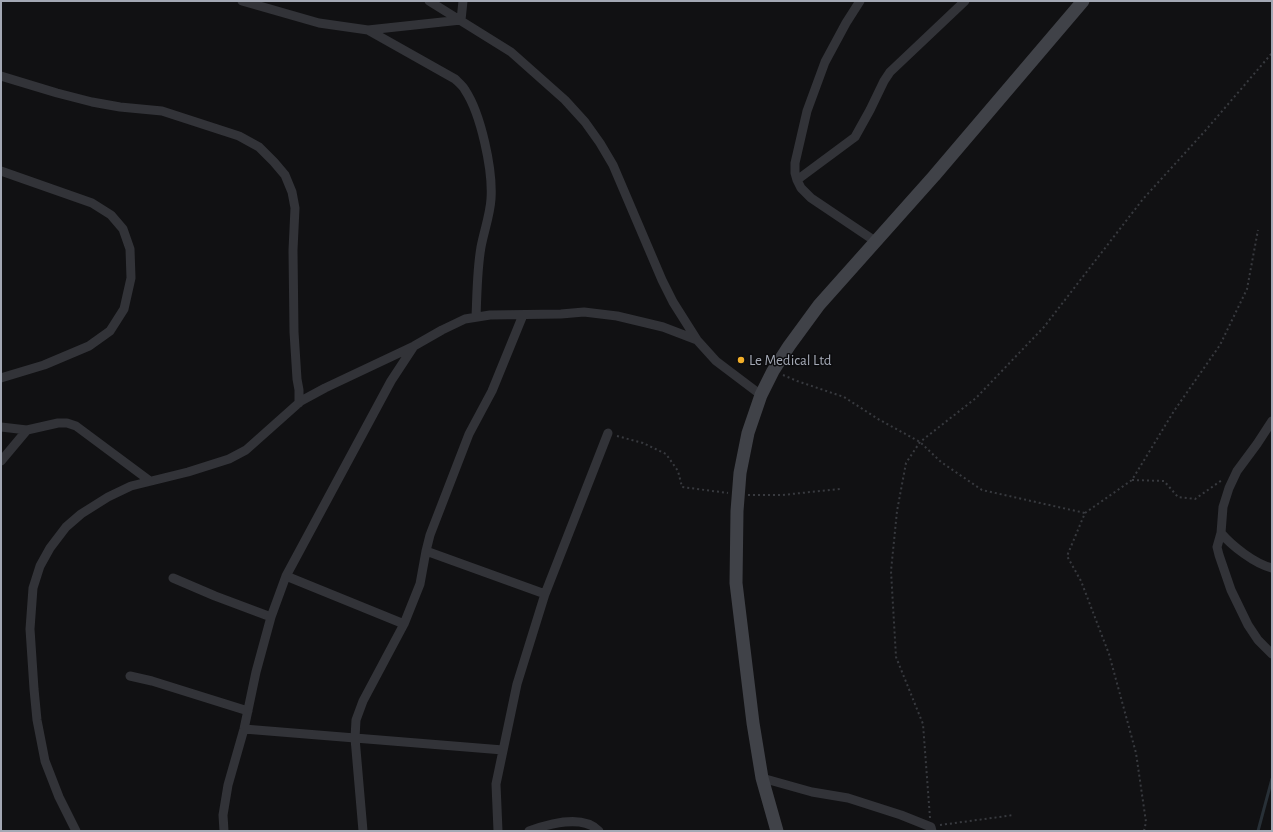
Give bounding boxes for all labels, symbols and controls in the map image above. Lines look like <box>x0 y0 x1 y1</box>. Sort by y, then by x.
place label: Le Medical Ltd <box>749 351 832 369</box>
marker: Le Medical Ltd <box>736 355 746 365</box>

